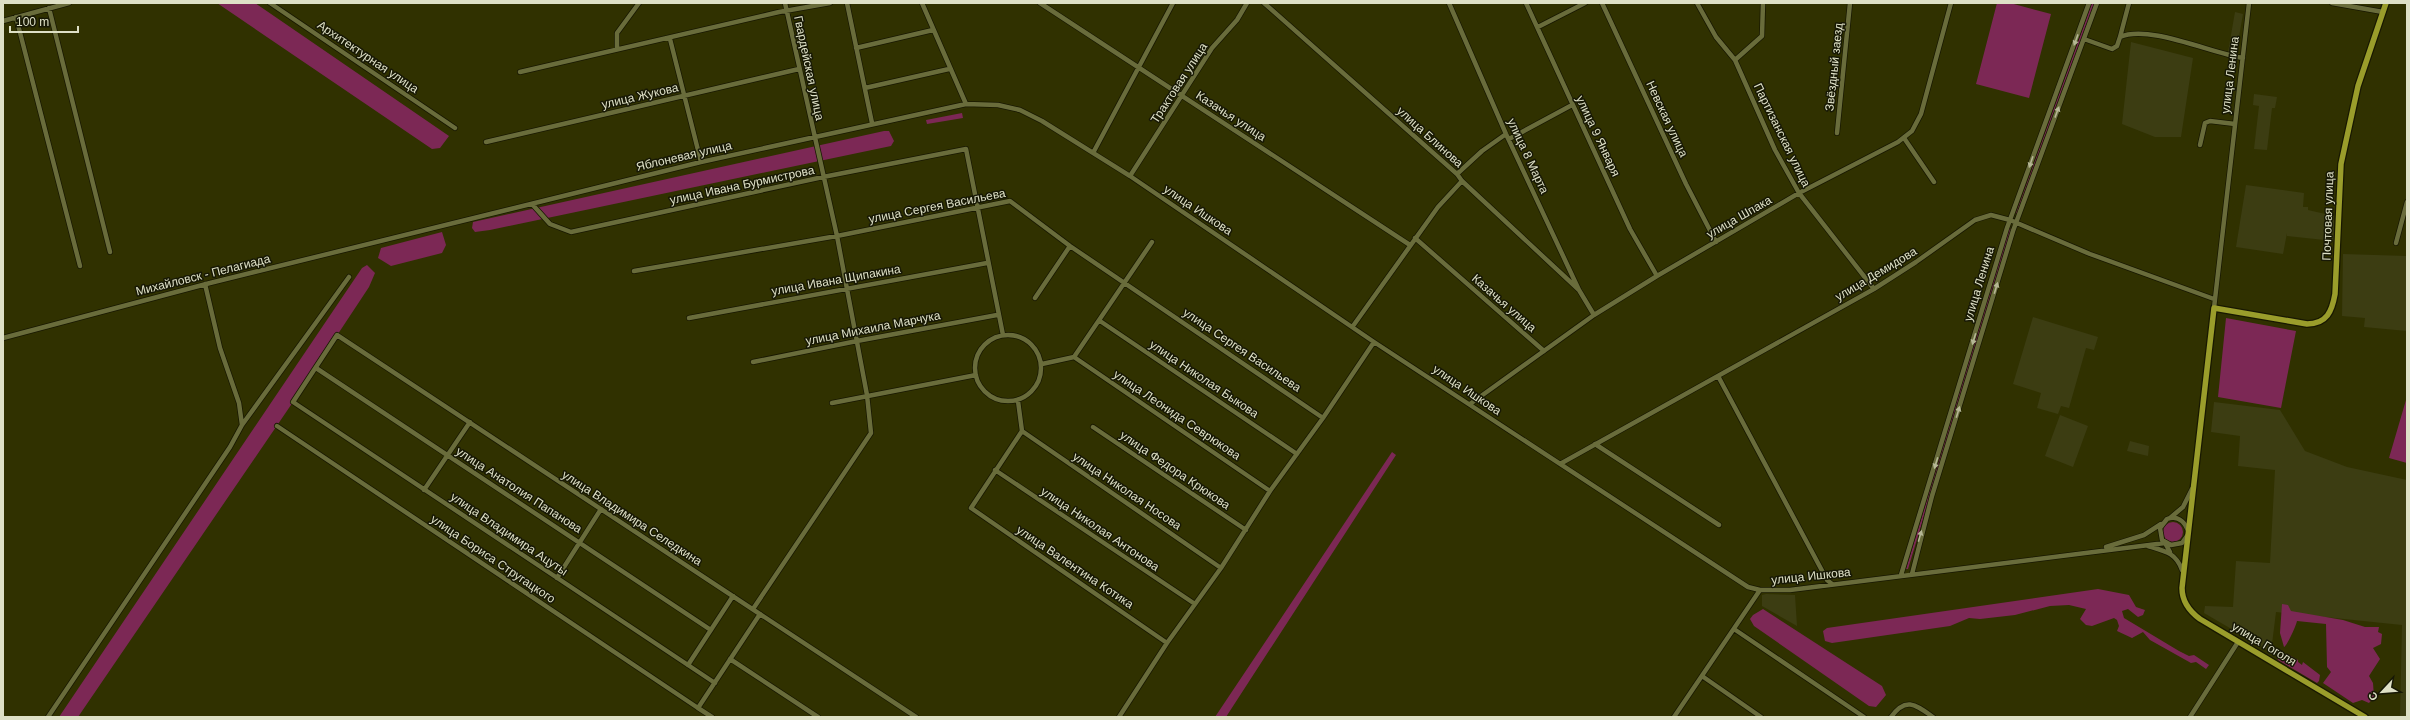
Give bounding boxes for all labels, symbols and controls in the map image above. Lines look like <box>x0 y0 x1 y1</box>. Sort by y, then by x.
scale bar <box>10 8 78 34</box>
street label: Гвардейская улица <box>791 14 827 122</box>
text: 100 m <box>16 15 49 29</box>
street label: Архитектурная улица <box>315 18 421 96</box>
street label: Звёздный заезд <box>1822 22 1846 112</box>
one-way arrow <box>2072 34 2078 46</box>
street label: улица Ленина <box>2218 35 2242 114</box>
street label: Трактовая улица <box>1148 40 1210 126</box>
street label: Невская улица <box>1643 79 1691 160</box>
street label: улица Жукова <box>600 80 680 112</box>
street label: Партизанская улица <box>1751 81 1813 189</box>
street label: Казачья улица <box>1193 88 1269 144</box>
street label: улица 9 Января <box>1573 93 1623 179</box>
street label: улица Блинова <box>1394 104 1466 171</box>
one-way arrow <box>2055 106 2061 118</box>
street label: улица 8 Марта <box>1504 116 1552 196</box>
street label: Яблоневая улица <box>635 138 734 174</box>
one-way arrow <box>2028 156 2034 168</box>
street label: улица Ивана Бурмистрова <box>668 163 816 207</box>
street label: Почтовая улица <box>2319 171 2337 261</box>
street label: улица Ишкова <box>1161 182 1235 238</box>
street label: улица Сергея Васильева <box>867 186 1007 226</box>
street label: улица Шпака <box>1704 193 1774 241</box>
street label: улица Демидова <box>1833 244 1920 304</box>
street label: улица Ленина <box>1961 245 1997 323</box>
street label: Михайловск - Пелагиада <box>134 251 272 298</box>
street label: улица Ивана Щипакина <box>770 262 902 298</box>
street label: Казачья улица <box>1469 271 1539 335</box>
one-way arrow <box>1993 281 1999 293</box>
street label: улица Сергея Васильева <box>1180 305 1304 395</box>
street label: улица Михаила Марчука <box>804 308 942 348</box>
one-way arrow <box>1971 333 1977 345</box>
street label: улица Николая Быкова <box>1147 337 1261 421</box>
street label: улица Ишкова <box>1430 362 1504 418</box>
street label: улица Леонида Севрюкова <box>1111 367 1243 463</box>
one-way arrow <box>1955 406 1961 418</box>
street label: улица Федора Крюкова <box>1117 428 1233 512</box>
street label: улица Анатолия Папанова <box>453 444 585 536</box>
street label: улица Николая Носова <box>1070 449 1184 533</box>
one-way arrow <box>1933 457 1939 469</box>
street label: улица Владимира Селедкина <box>559 467 705 569</box>
street label: улица Николая Антонова <box>1038 484 1162 574</box>
street label: улица Владимира Ацуты <box>448 490 570 578</box>
street label: улица Бориса Стругацкого <box>428 512 558 606</box>
street label: улица Валентина Котика <box>1014 523 1136 612</box>
one-way arrow <box>1917 530 1923 542</box>
street label: улица Ишкова <box>1771 565 1852 587</box>
street label: улица Гоголя <box>2229 619 2299 669</box>
north arrow <box>2362 672 2402 712</box>
text: С <box>2366 690 2380 703</box>

